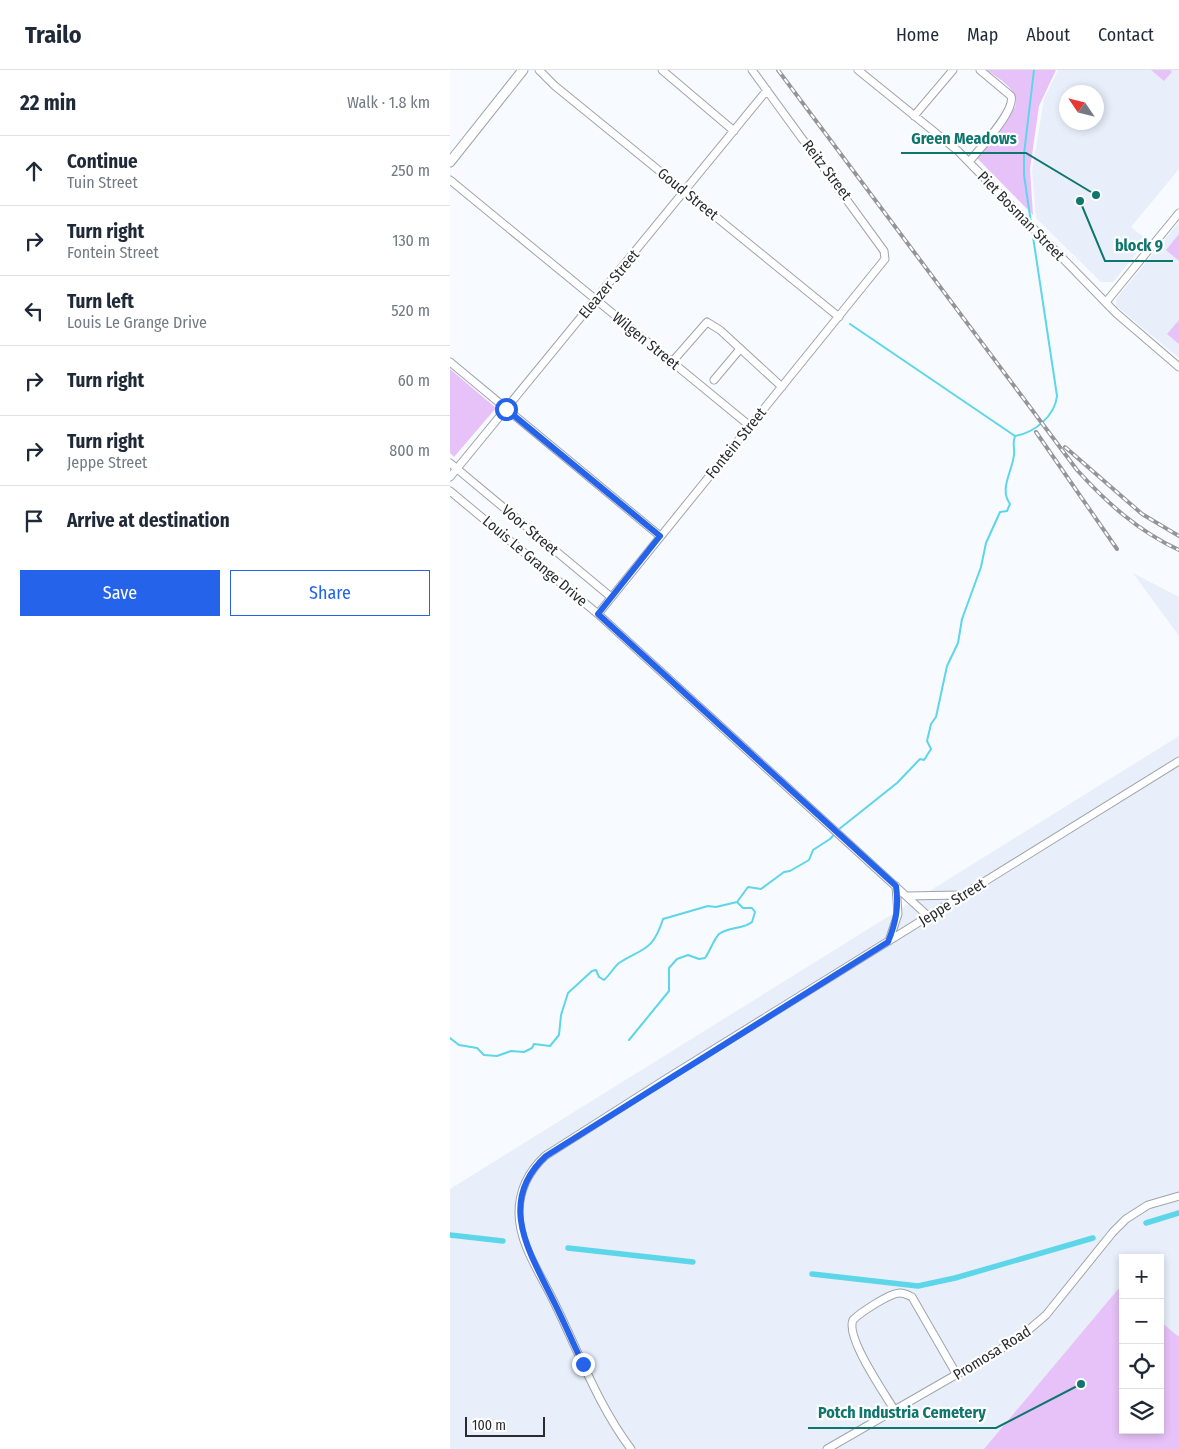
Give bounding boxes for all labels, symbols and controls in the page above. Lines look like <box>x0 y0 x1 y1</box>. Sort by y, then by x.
text: Trailo <box>25 21 82 49</box>
text: Home <box>896 24 939 46</box>
text: Map <box>967 24 998 46</box>
text: About <box>1026 24 1070 46</box>
text: Contact <box>1098 24 1154 46</box>
north arrow <box>1059 85 1104 130</box>
text: 22 min <box>20 90 76 116</box>
text: Walk · 1.8 km <box>347 93 430 112</box>
callout: Green Meadows <box>901 122 1026 153</box>
text: Green Meadows <box>911 129 1017 148</box>
street label: Reitz Street <box>799 136 855 204</box>
text: Continue <box>67 150 138 173</box>
icon: ahead <box>20 157 48 185</box>
text: 250 m <box>391 161 430 180</box>
street label: Goud Street <box>654 164 722 224</box>
street label: Piet Bosman Street <box>974 168 1068 264</box>
text: Tuin Street <box>67 173 138 192</box>
text: Turn right <box>67 220 144 243</box>
icon: right <box>20 227 48 255</box>
callout: block 9 <box>1105 230 1173 261</box>
text: 130 m <box>392 231 430 250</box>
text: block 9 <box>1115 236 1163 255</box>
text: Fontein Street <box>67 243 159 262</box>
street label: Eleazer Street <box>575 246 643 322</box>
text: Turn left <box>67 290 134 313</box>
icon: left <box>20 297 48 325</box>
text: 520 m <box>391 301 430 320</box>
street label: Wilgen Street <box>609 308 683 374</box>
text: Louis Le Grange Drive <box>67 313 207 332</box>
icon: right <box>20 367 48 395</box>
text: Turn right <box>67 369 144 392</box>
text: 60 m <box>398 371 430 390</box>
route start <box>495 398 518 421</box>
street label: Fontein Street <box>702 404 770 482</box>
text: Turn right <box>67 430 144 453</box>
icon: right <box>20 437 48 465</box>
text: 800 m <box>389 441 430 460</box>
text: Jeppe Street <box>67 453 147 472</box>
street label: Voor Street <box>498 501 562 559</box>
icon: arrive <box>20 507 48 535</box>
text: Arrive at destination <box>67 509 230 532</box>
street label: Louis Le Grange Drive <box>479 512 591 610</box>
button: Save <box>20 570 220 616</box>
button: Share <box>230 570 430 616</box>
street label: Jeppe Street <box>915 874 989 930</box>
map controls <box>1119 1254 1164 1434</box>
button: + <box>1119 1254 1164 1299</box>
button: − <box>1119 1299 1164 1344</box>
street label: Promosa Road <box>950 1322 1034 1384</box>
button: locate <box>1119 1344 1164 1389</box>
route end <box>572 1353 595 1376</box>
button: layers <box>1119 1389 1164 1434</box>
callout: Potch Industria Cemetery <box>808 1397 996 1428</box>
text: Potch Industria Cemetery <box>818 1403 986 1422</box>
scale bar <box>465 1414 545 1437</box>
text: 100 m <box>472 1417 506 1434</box>

